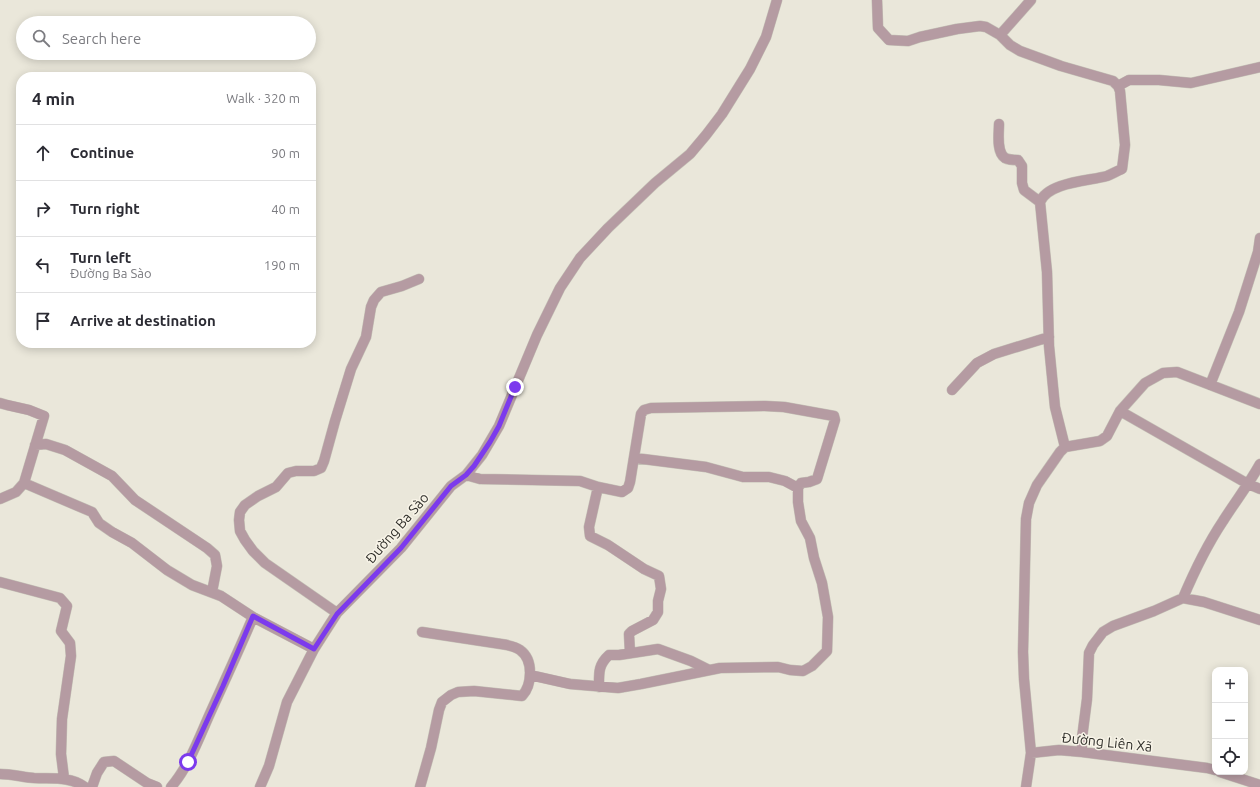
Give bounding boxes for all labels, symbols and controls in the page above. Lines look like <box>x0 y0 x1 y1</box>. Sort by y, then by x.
search box <box>16 16 316 60</box>
icon: search <box>30 27 52 49</box>
text: Search here <box>62 30 141 47</box>
text: 4 min <box>32 89 75 108</box>
text: Walk · 320 m <box>226 91 300 105</box>
icon: ahead <box>32 142 54 164</box>
text: Continue <box>70 144 134 161</box>
text: 90 m <box>271 146 300 160</box>
icon: right <box>32 198 54 220</box>
text: Turn right <box>70 200 140 217</box>
text: 40 m <box>271 202 300 216</box>
text: Turn left <box>70 249 131 266</box>
icon: left <box>32 254 54 276</box>
text: 190 m <box>264 258 300 272</box>
text: Đường Ba Sào <box>70 266 152 280</box>
icon: arrive <box>32 310 54 332</box>
text: Arrive at destination <box>70 312 216 329</box>
route end <box>506 378 524 396</box>
street label: Đường Ba Sào <box>362 490 432 566</box>
map controls <box>1212 667 1248 775</box>
button: + <box>1212 667 1248 703</box>
button: − <box>1212 703 1248 739</box>
street label: Đường Liên Xã <box>1061 729 1153 755</box>
button: locate <box>1212 739 1248 775</box>
route start <box>179 753 197 771</box>

